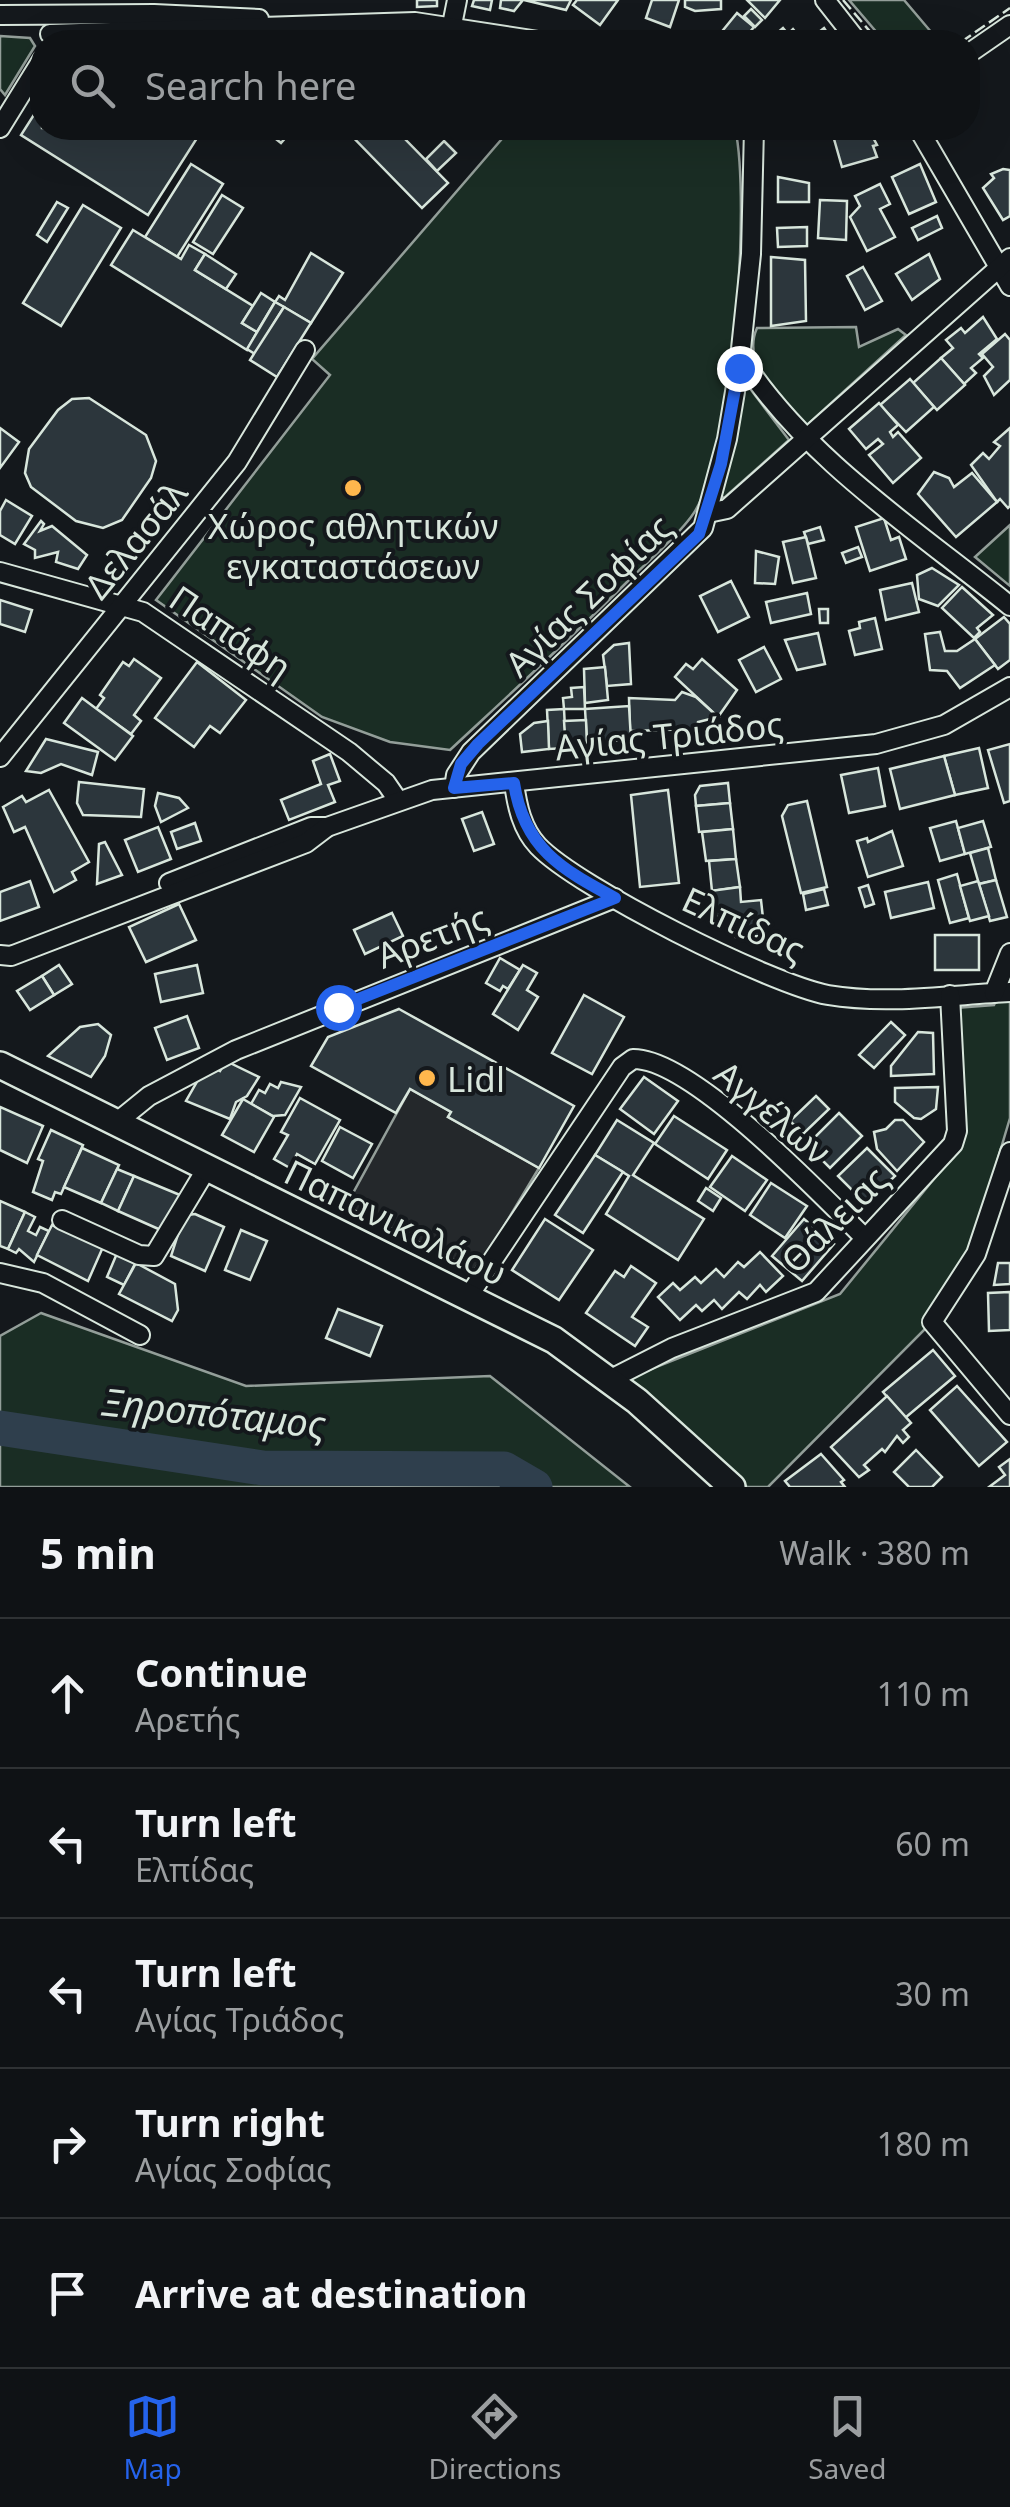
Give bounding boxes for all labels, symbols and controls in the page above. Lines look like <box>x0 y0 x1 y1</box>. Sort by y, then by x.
search box <box>30 30 980 140</box>
icon: search <box>65 58 120 113</box>
text: Search here <box>145 59 356 111</box>
route end <box>717 346 763 392</box>
street label: Δελασάλ <box>73 470 197 608</box>
marker: Χώρος αθλητικών εγκαταστάσεων <box>342 477 364 499</box>
place label: Χώρος αθλητικών εγκαταστάσεων <box>208 502 498 589</box>
street label: Αγίας Σοφίας <box>494 503 682 687</box>
street label: Παπάφη <box>161 574 301 690</box>
street label: Αγίας Τριάδος <box>553 700 785 770</box>
street label: Ελπίδας <box>675 875 813 973</box>
street label: Αρετής <box>370 893 494 979</box>
route start <box>316 985 362 1031</box>
street label: Αγγέλων <box>705 1050 841 1174</box>
place label: Lidl <box>447 1055 505 1102</box>
marker: Lidl <box>416 1067 438 1089</box>
street label: Παπανικολάου <box>277 1148 515 1296</box>
street label: Θάλειας <box>770 1155 898 1283</box>
water label: Ξηροπόταμος <box>99 1374 329 1450</box>
text: 5 min <box>40 1524 156 1581</box>
text: Walk · 380 m <box>779 1531 970 1574</box>
text: Continue <box>135 1646 308 1698</box>
icon: ahead <box>40 1666 95 1721</box>
text: 110 m <box>877 1672 970 1715</box>
text: Αρετής <box>135 1698 240 1741</box>
text: Turn left <box>135 1796 297 1848</box>
icon: left <box>40 1816 95 1871</box>
text: 60 m <box>895 1822 970 1865</box>
text: Ελπίδας <box>135 1848 254 1891</box>
text: Turn left <box>135 1946 297 1998</box>
icon: left <box>40 1966 95 2021</box>
text: 30 m <box>895 1972 970 2015</box>
text: Αγίας Τριάδος <box>135 1998 344 2041</box>
text: Turn right <box>135 2096 325 2148</box>
icon: right <box>40 2116 95 2171</box>
text: 180 m <box>877 2122 970 2165</box>
text: Αγίας Σοφίας <box>135 2148 332 2191</box>
icon: arrive <box>40 2266 95 2321</box>
text: Arrive at destination <box>135 2267 527 2319</box>
tab: Map <box>123 2389 182 2487</box>
tab: Directions <box>429 2389 561 2487</box>
tab: Saved <box>808 2389 887 2487</box>

